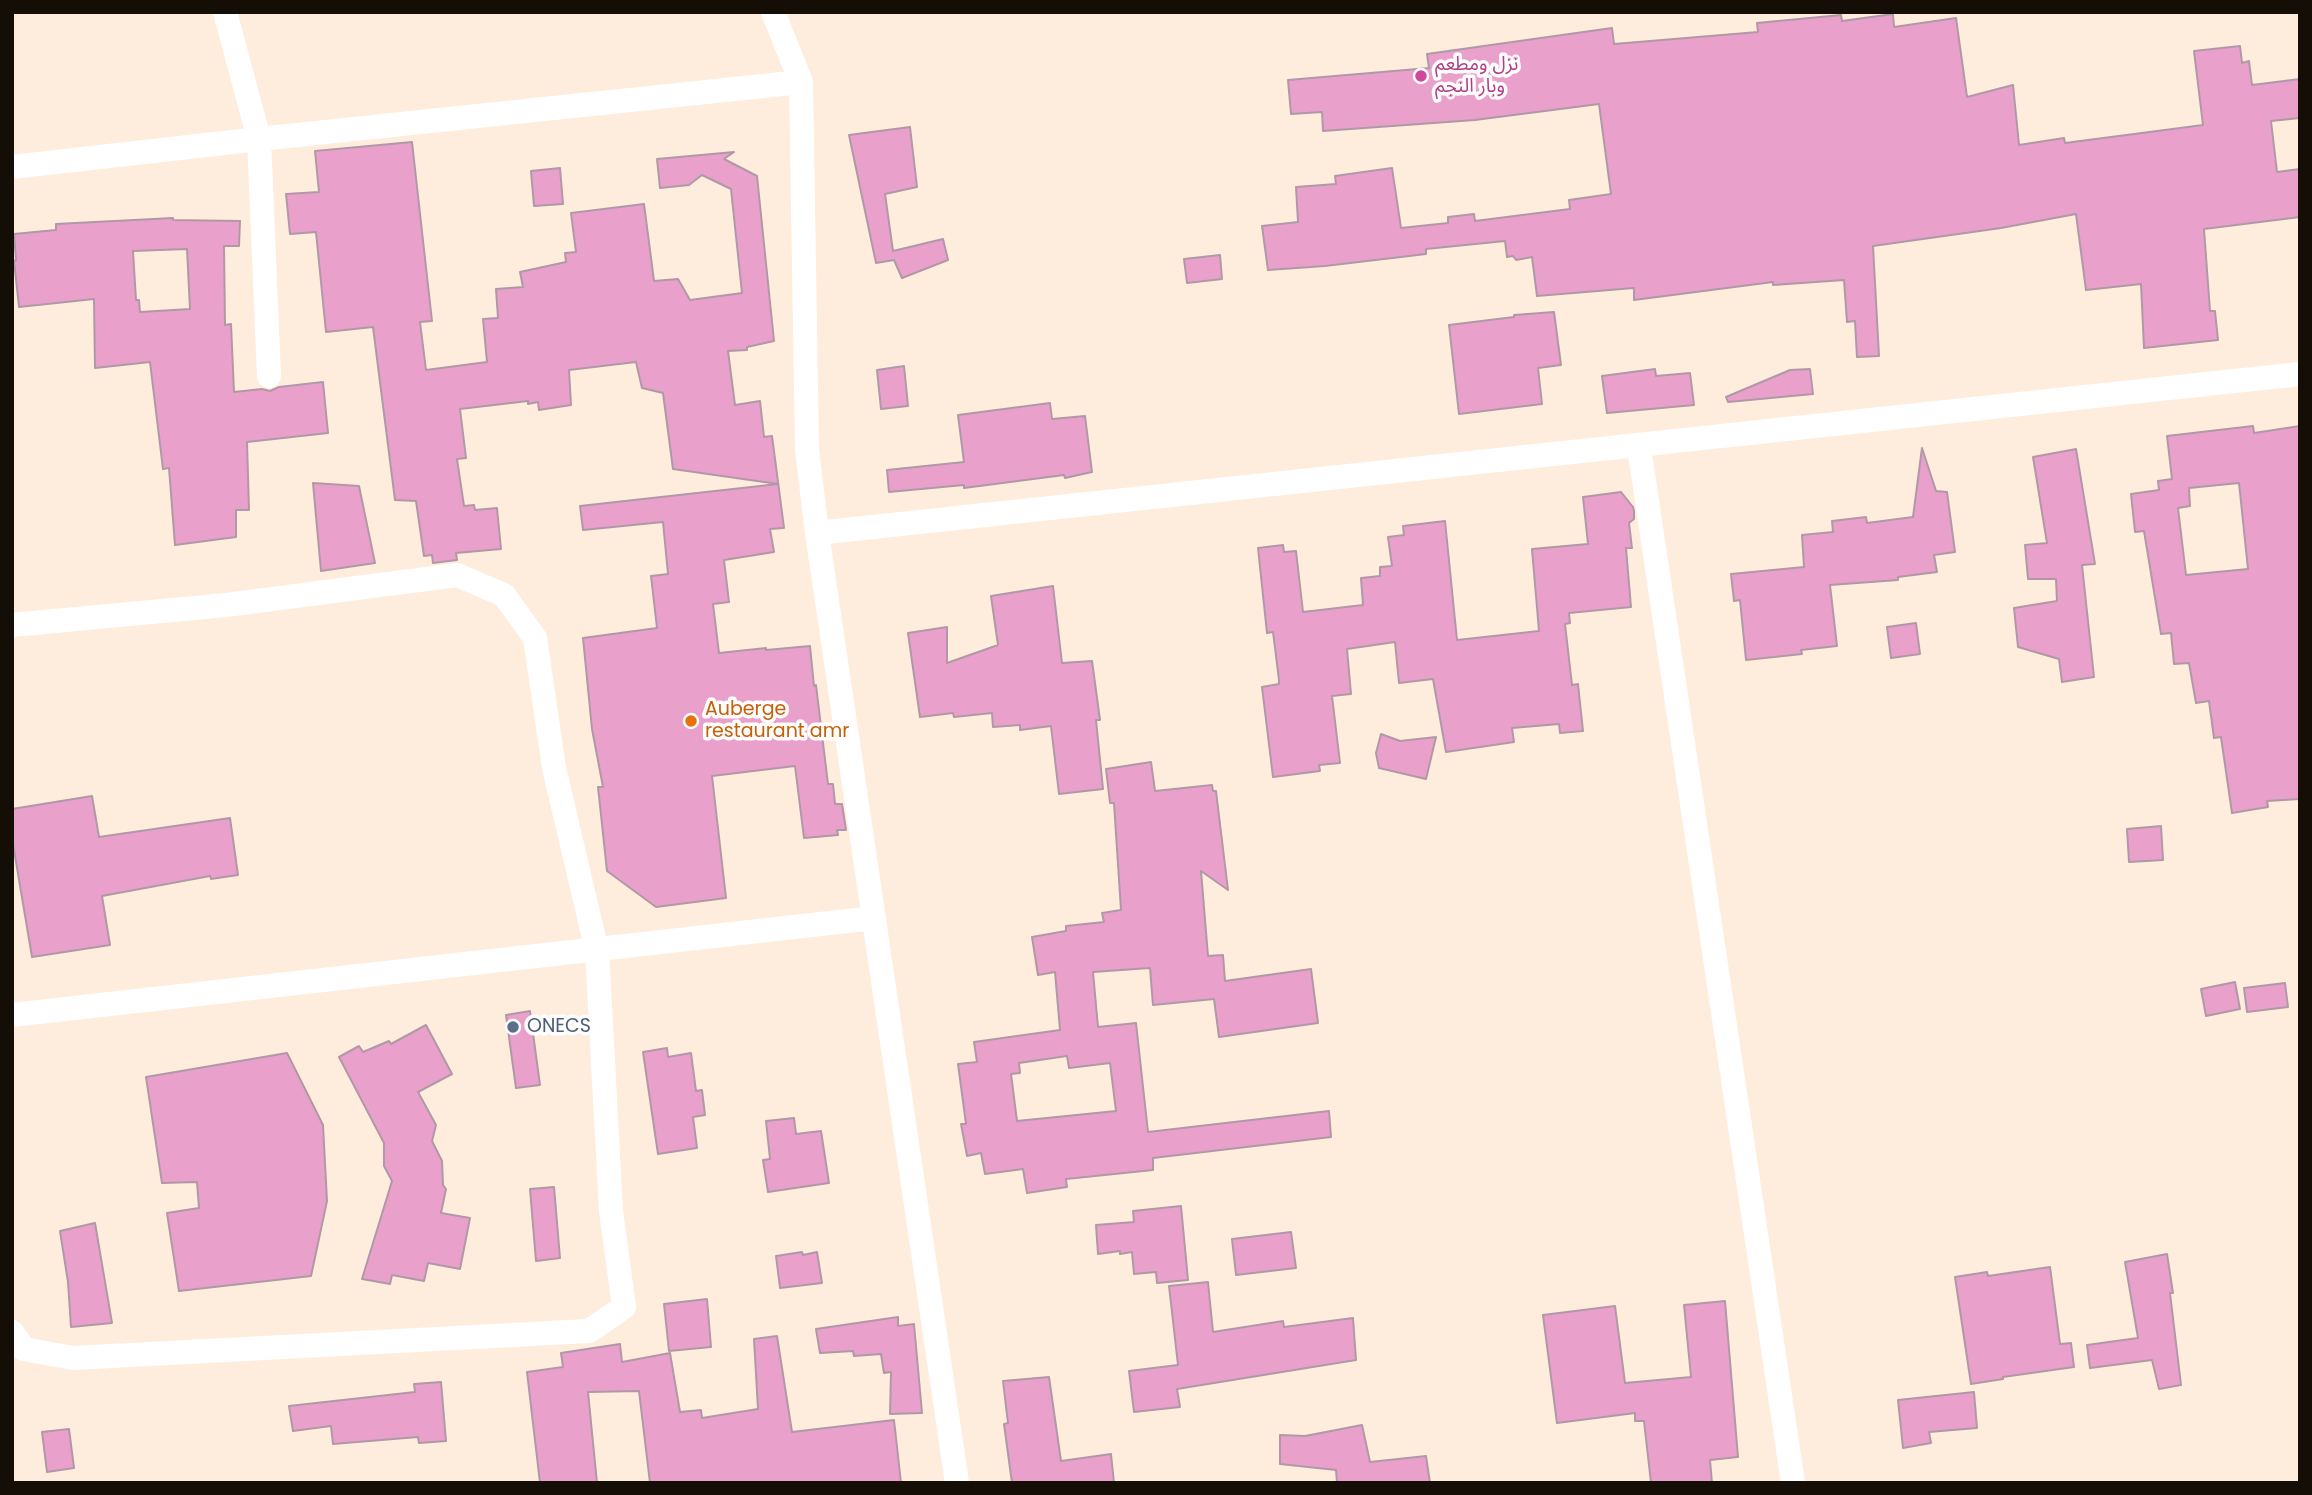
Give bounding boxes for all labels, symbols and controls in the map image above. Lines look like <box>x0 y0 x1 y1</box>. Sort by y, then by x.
place label: نزل ومطعم وبار النجم <box>1435 54 1518 98</box>
marker: نزل ومطعم وبار النجم <box>1413 68 1429 84</box>
place label: Auberge restaurant amr <box>705 699 849 743</box>
marker: Auberge restaurant amr <box>683 713 699 729</box>
place label: ONECS <box>527 1016 591 1038</box>
marker: ONECS <box>505 1019 521 1035</box>

